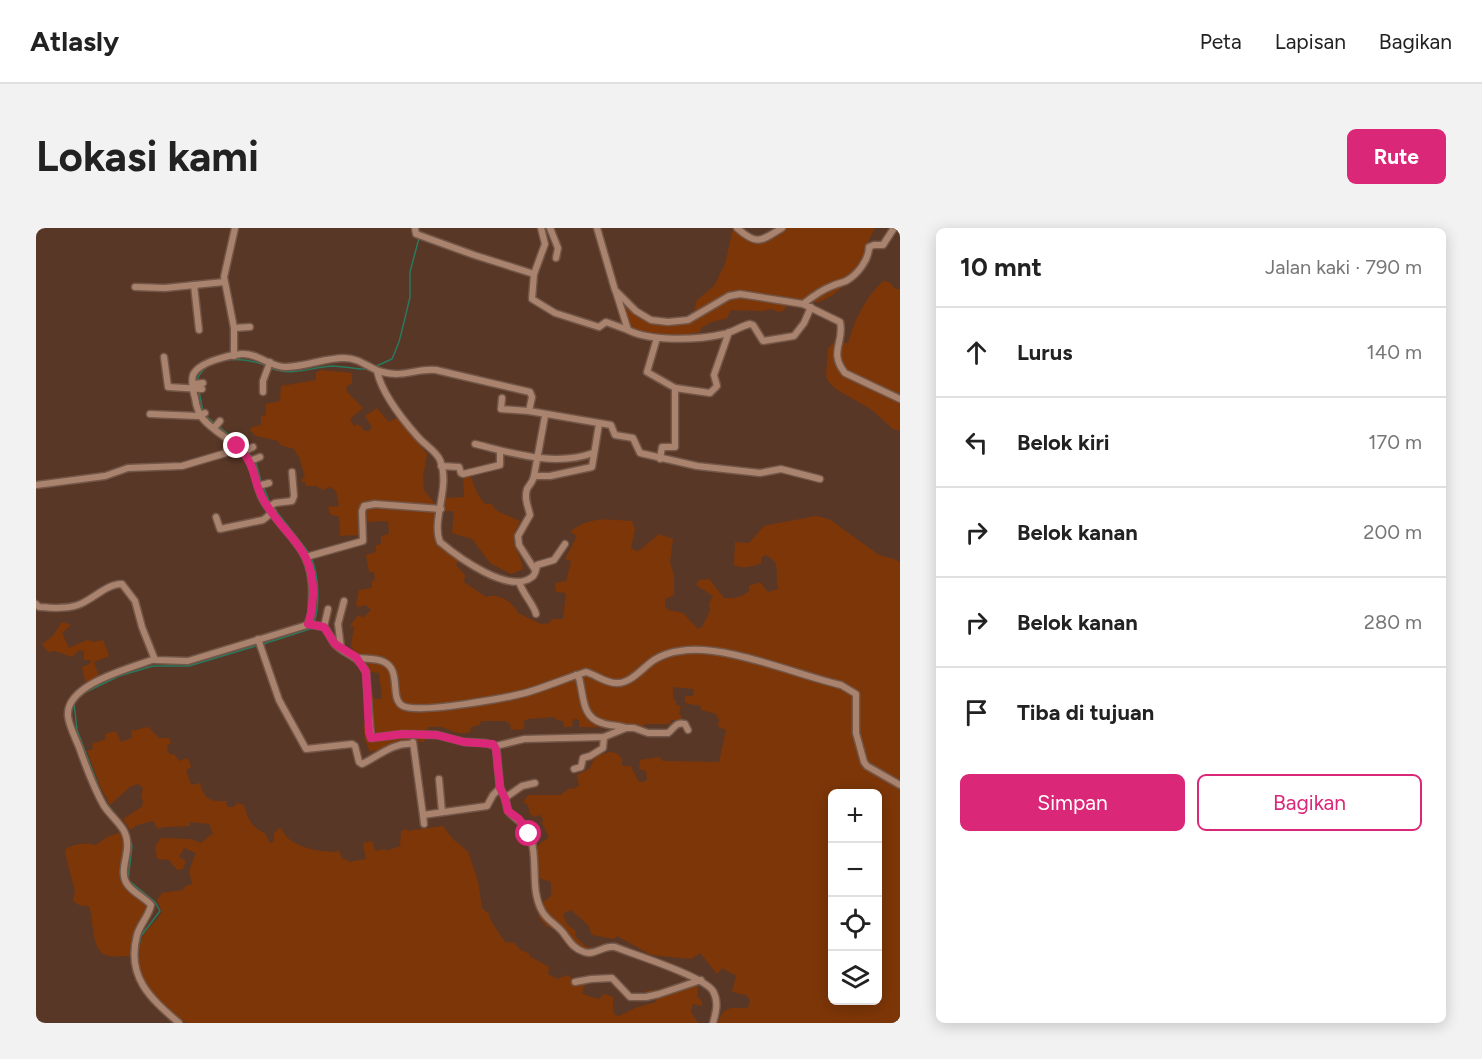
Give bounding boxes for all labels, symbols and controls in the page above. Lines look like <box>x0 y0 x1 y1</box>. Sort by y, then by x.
text: Atlasly <box>30 24 119 58</box>
text: Peta <box>1200 29 1242 54</box>
text: Lapisan <box>1275 29 1346 54</box>
text: Bagikan <box>1379 29 1452 54</box>
button: Rute <box>1347 129 1446 184</box>
text: Lokasi kami <box>36 131 259 182</box>
text: 10 mnt <box>960 251 1042 283</box>
text: Jalan kaki · 790 m <box>1265 255 1422 279</box>
icon: ahead <box>960 336 993 369</box>
text: Lurus <box>1017 339 1072 366</box>
text: 140 m <box>1367 340 1422 364</box>
icon: left <box>960 426 993 459</box>
text: Belok kiri <box>1017 429 1110 456</box>
text: 170 m <box>1368 430 1422 454</box>
route end <box>223 432 249 458</box>
icon: right <box>960 516 993 549</box>
text: Belok kanan <box>1017 519 1138 546</box>
text: 200 m <box>1363 520 1422 544</box>
icon: right <box>960 606 993 639</box>
text: Belok kanan <box>1017 609 1138 636</box>
text: 280 m <box>1364 610 1422 634</box>
icon: arrive <box>960 696 993 729</box>
text: Tiba di tujuan <box>1017 699 1154 726</box>
button: Simpan <box>960 774 1185 831</box>
button: Bagikan <box>1197 774 1422 831</box>
map controls <box>828 789 882 1005</box>
button: + <box>828 789 882 843</box>
route start <box>515 820 541 846</box>
button: − <box>828 843 882 897</box>
button: locate <box>828 897 882 951</box>
button: layers <box>828 951 882 1005</box>

